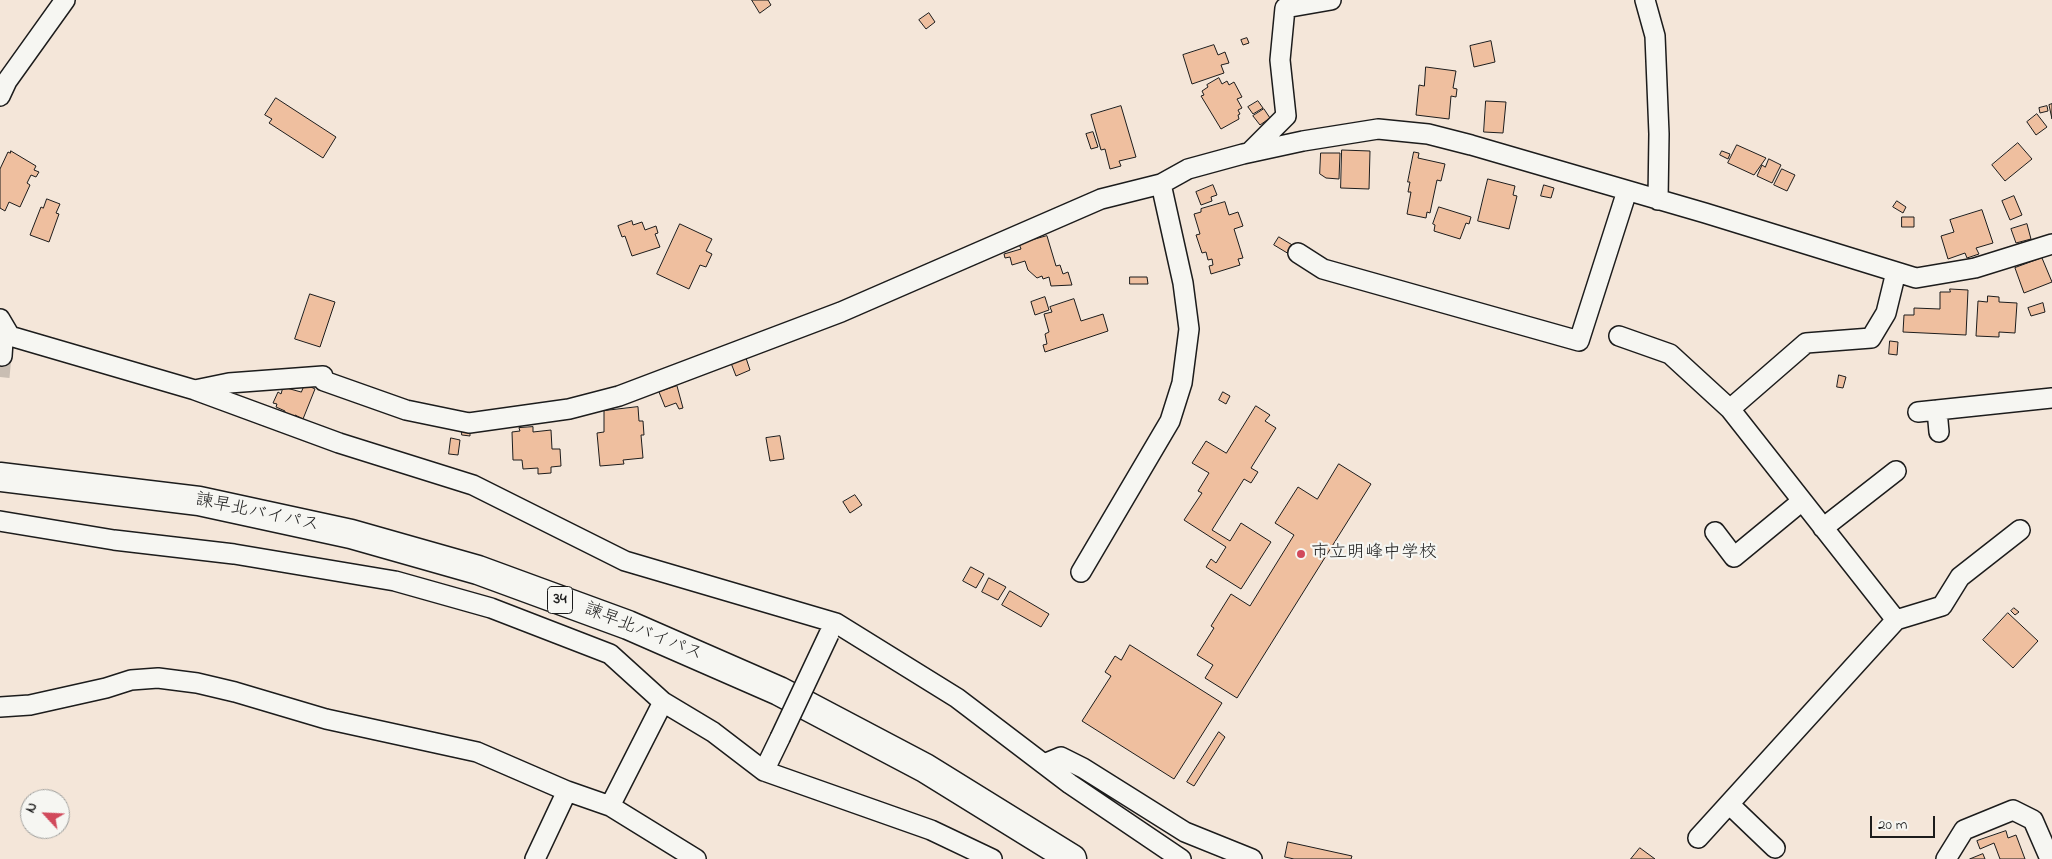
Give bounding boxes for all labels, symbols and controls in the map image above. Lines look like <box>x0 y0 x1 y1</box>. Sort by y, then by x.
street label: 諫早北バイパス <box>193 490 321 538</box>
place label: 市立明峰中学校 <box>1311 543 1437 565</box>
marker: 市立明峰中学校 <box>1295 548 1307 560</box>
road number: 34 <box>548 586 572 614</box>
street label: 諫早北バイパス <box>581 599 705 667</box>
north arrow <box>20 789 70 839</box>
text: N <box>20 799 43 817</box>
scale bar <box>1872 806 1937 838</box>
text: 20 m <box>1878 814 1907 836</box>

